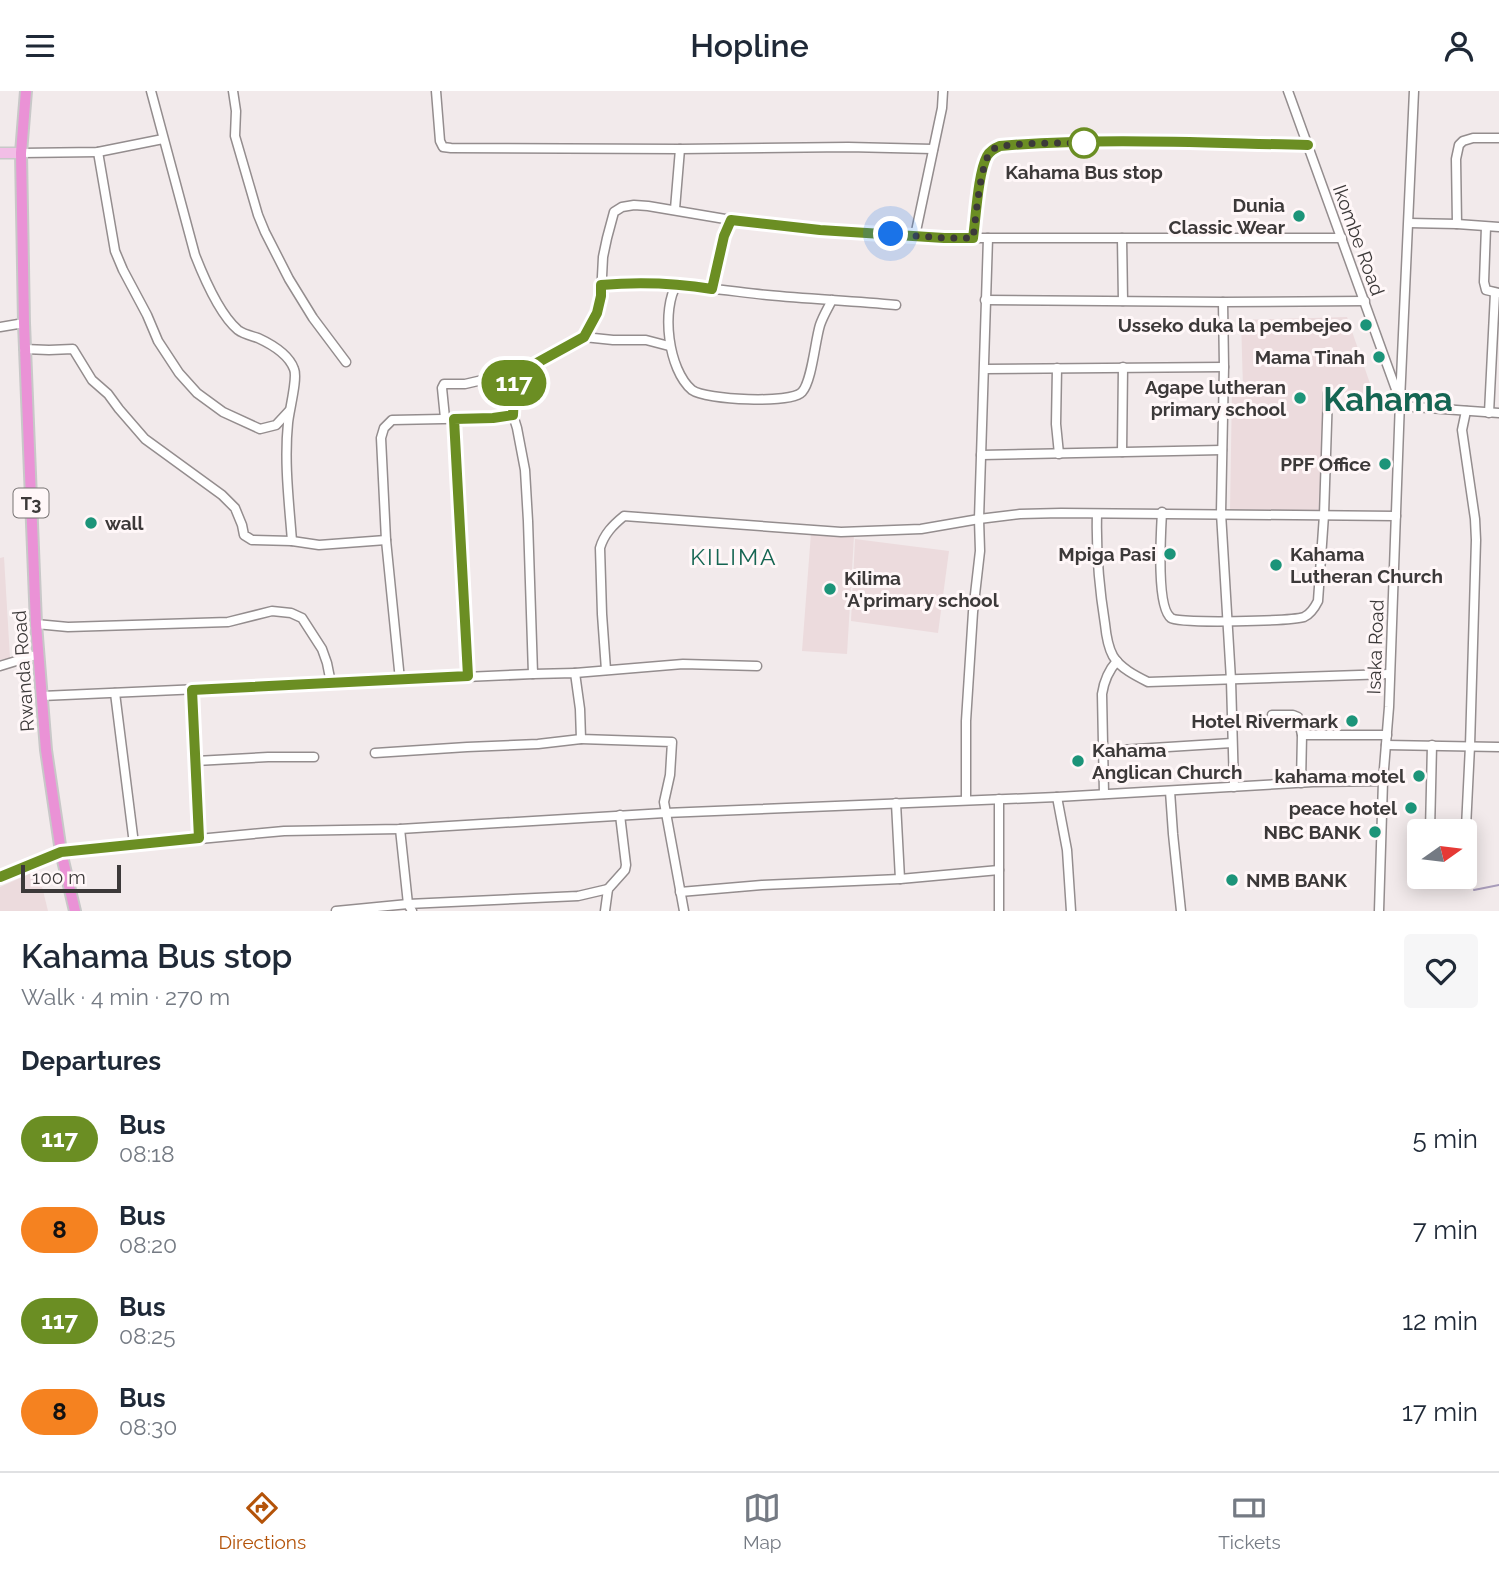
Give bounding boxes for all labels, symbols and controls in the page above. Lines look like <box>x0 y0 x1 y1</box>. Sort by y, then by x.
icon: menu <box>21 27 59 65</box>
text: Hopline <box>690 27 809 64</box>
icon: person <box>1440 27 1478 65</box>
marker: Kahama Bus stop <box>1069 128 1099 158</box>
place label: Kahama Bus stop <box>1005 161 1163 183</box>
street label: Ikombe Road <box>1329 182 1389 298</box>
place label: Dunia Classic Wear <box>1168 194 1286 238</box>
marker: Dunia Classic Wear <box>1291 208 1307 224</box>
your location <box>873 216 908 251</box>
place label: Usseko duka la pembejeo <box>1118 314 1352 336</box>
marker: Usseko duka la pembejeo <box>1358 317 1374 333</box>
place label: Mama Tinah <box>1255 346 1365 368</box>
marker: Mama Tinah <box>1371 349 1387 365</box>
line badge: 117 <box>474 360 554 406</box>
text: 117 <box>495 368 533 397</box>
place label: Agape lutheran primary school <box>1145 376 1287 420</box>
district label: Kahama <box>1323 380 1453 419</box>
marker: Agape lutheran primary school <box>1292 390 1308 406</box>
place label: PPF Office <box>1280 453 1371 475</box>
marker: PPF Office <box>1377 456 1393 472</box>
road number: T3 <box>14 489 48 517</box>
place label: wall <box>105 512 145 534</box>
marker: wall <box>83 515 99 531</box>
district label: KILIMA <box>690 543 778 570</box>
place label: Mpiga Pasi <box>1058 543 1156 565</box>
place label: Kahama Lutheran Church <box>1290 543 1443 587</box>
marker: Mpiga Pasi <box>1162 546 1178 562</box>
marker: Kahama Lutheran Church <box>1268 557 1284 573</box>
place label: Kilima 'A'primary school <box>844 567 1000 611</box>
marker: Kilima 'A'primary school <box>822 581 838 597</box>
street label: Isaka Road <box>1362 599 1388 695</box>
street label: Rwanda Road <box>8 610 38 732</box>
place label: Hotel Rivermark <box>1191 710 1338 732</box>
marker: Hotel Rivermark <box>1344 713 1360 729</box>
place label: Kahama Anglican Church <box>1092 739 1243 783</box>
marker: Kahama Anglican Church <box>1070 753 1086 769</box>
place label: kahama motel <box>1274 765 1406 787</box>
marker: kahama motel <box>1411 768 1427 784</box>
place label: peace hotel <box>1289 797 1398 819</box>
marker: peace hotel <box>1403 800 1419 816</box>
north arrow <box>1407 819 1477 889</box>
map controls <box>1407 819 1477 889</box>
place label: NBC BANK <box>1263 821 1361 843</box>
marker: NBC BANK <box>1367 824 1383 840</box>
scale bar <box>21 862 121 894</box>
text: 100 m <box>32 866 86 888</box>
place label: NMB BANK <box>1246 869 1347 891</box>
marker: NMB BANK <box>1224 872 1240 888</box>
button: heart <box>1404 934 1478 1008</box>
text: Kahama Bus stop <box>21 937 292 976</box>
text: Walk · 4 min · 270 m <box>21 983 230 1010</box>
text: Departures <box>21 1046 161 1076</box>
text: Bus <box>119 1110 166 1140</box>
text: 117 <box>41 1124 78 1153</box>
text: 5 min <box>1412 1124 1478 1154</box>
text: 08:18 <box>119 1140 175 1167</box>
text: Bus <box>119 1201 166 1231</box>
text: 8 <box>52 1215 67 1244</box>
text: 7 min <box>1413 1215 1478 1245</box>
text: 08:20 <box>119 1231 177 1258</box>
text: Bus <box>119 1292 166 1322</box>
text: 117 <box>41 1306 78 1335</box>
text: 12 min <box>1402 1306 1478 1336</box>
text: 08:25 <box>119 1322 176 1349</box>
text: Bus <box>119 1383 166 1413</box>
text: 8 <box>52 1397 67 1426</box>
text: 17 min <box>1402 1397 1478 1427</box>
text: 08:30 <box>119 1413 177 1440</box>
tab: Directions <box>218 1489 306 1553</box>
tab: Map <box>743 1489 782 1553</box>
tab: Tickets <box>1218 1489 1281 1553</box>

